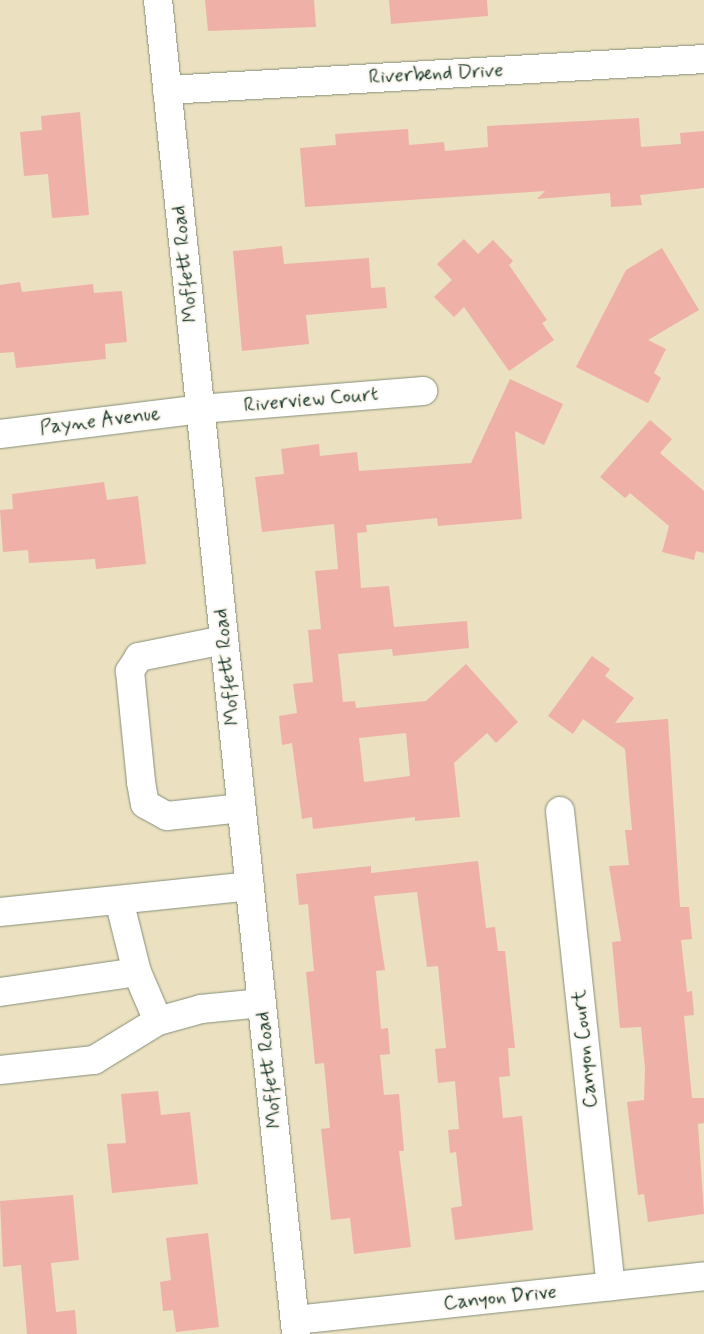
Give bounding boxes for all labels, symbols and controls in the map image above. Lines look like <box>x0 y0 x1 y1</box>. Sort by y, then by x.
street label: Riverbend Drive <box>369 59 503 89</box>
street label: Moffett Road <box>167 204 203 324</box>
street label: Riverview Court <box>243 382 379 418</box>
street label: Payne Avenue <box>37 402 163 440</box>
street label: Moffett Road <box>209 607 245 727</box>
street label: Canyon Court <box>567 990 603 1108</box>
street label: Moffett Road <box>251 1010 287 1130</box>
street label: Canyon Drive <box>443 1280 557 1316</box>

